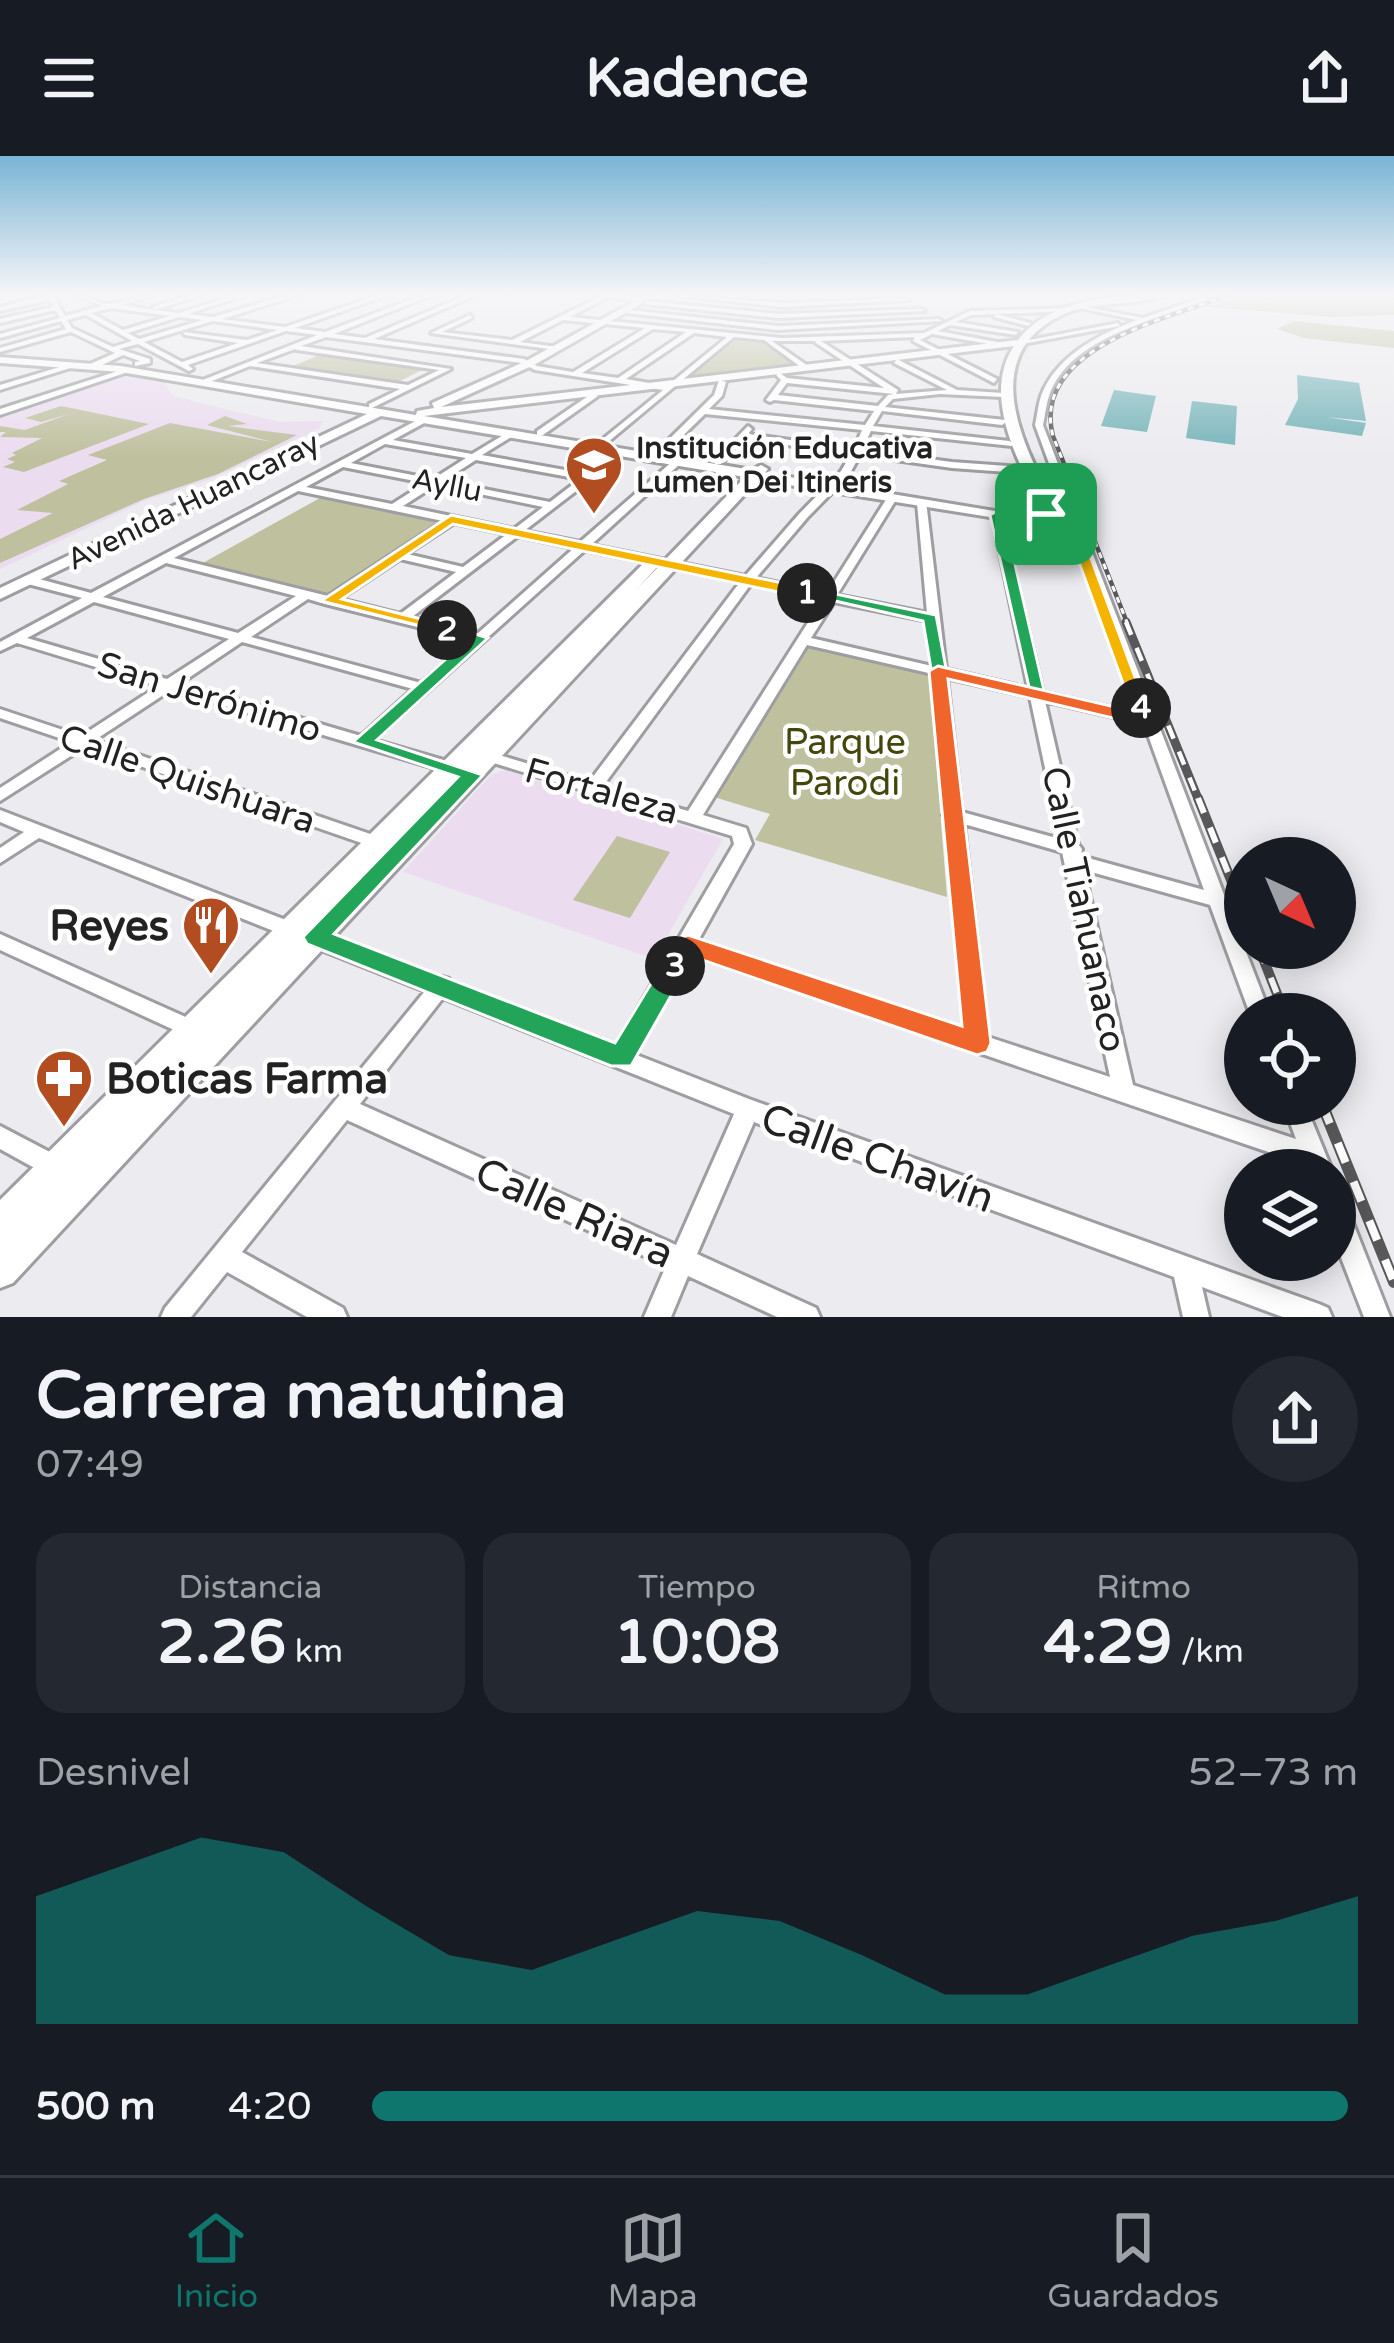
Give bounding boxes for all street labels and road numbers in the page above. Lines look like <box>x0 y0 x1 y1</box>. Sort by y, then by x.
street label: Avenida Huancaray <box>61 424 325 579</box>
street label: Ayllu <box>409 461 485 510</box>
street label: San Jerónimo <box>92 643 327 752</box>
street label: Calle Quishuara <box>54 715 321 843</box>
street label: Fortaleza <box>520 749 683 834</box>
street label: Calle Tiahuanaco <box>1032 763 1135 1056</box>
street label: Calle Chavín <box>754 1093 1001 1224</box>
street label: Calle Riara <box>467 1147 682 1280</box>

